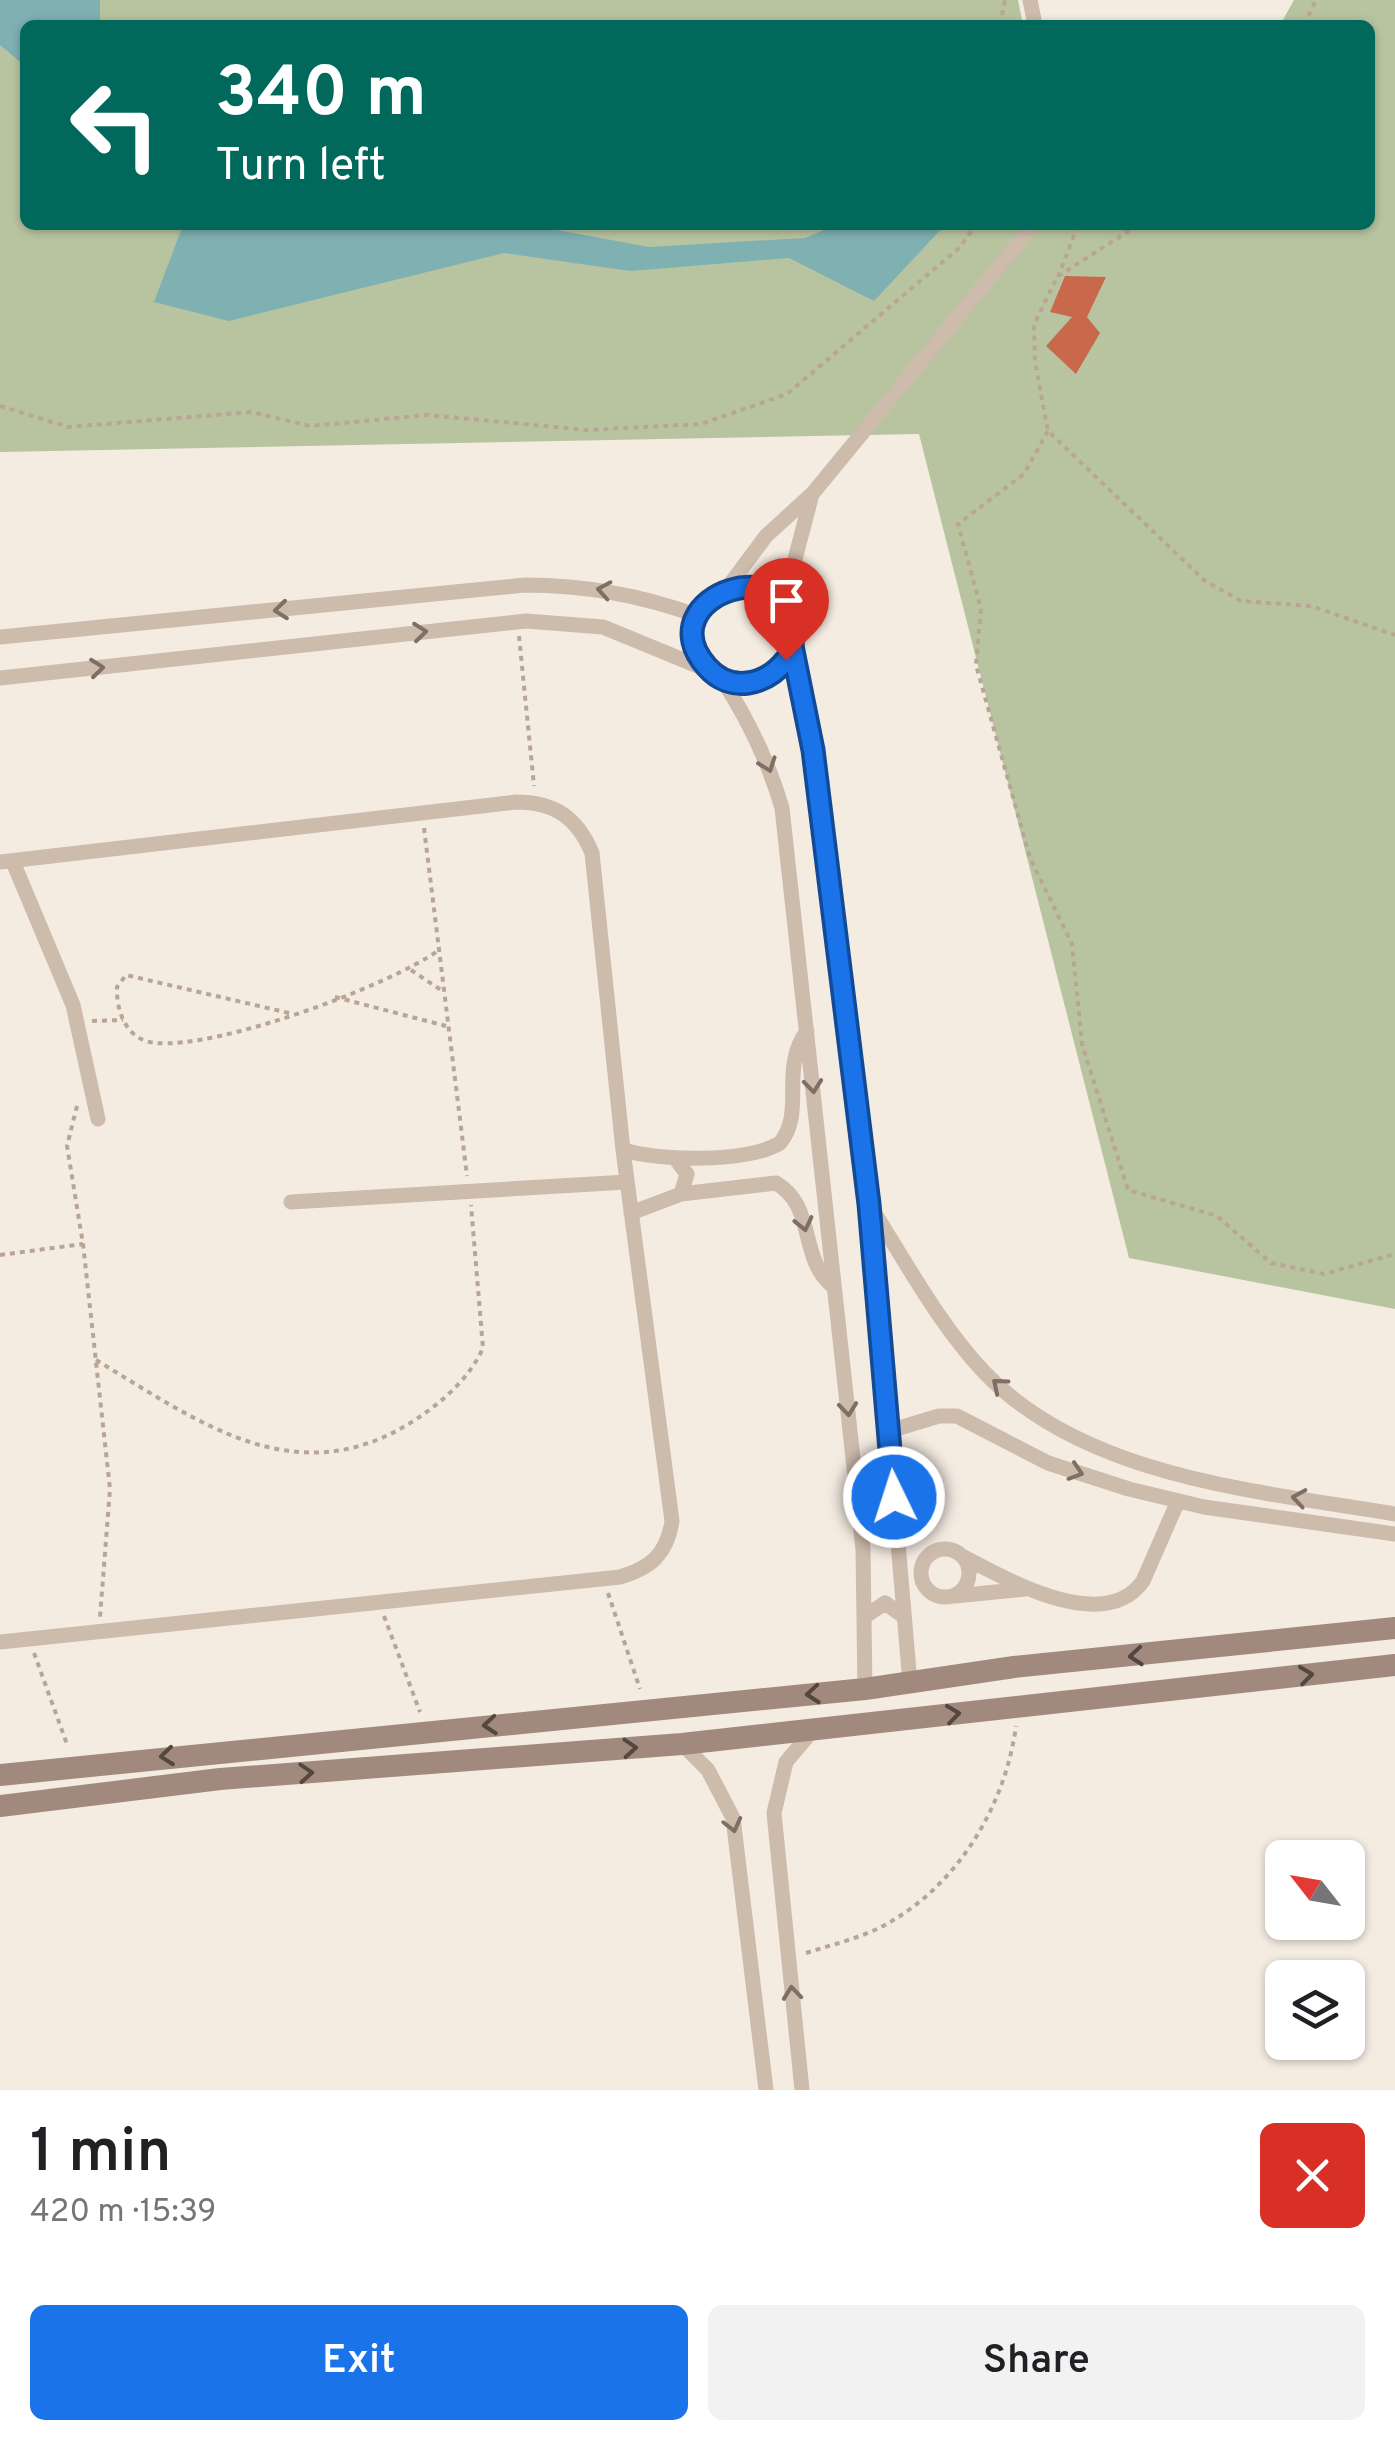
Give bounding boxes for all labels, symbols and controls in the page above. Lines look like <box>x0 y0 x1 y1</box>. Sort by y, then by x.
text: 340 m <box>215 52 427 141</box>
icon: left <box>50 60 180 190</box>
text: Turn left <box>215 139 386 196</box>
pin <box>744 558 829 661</box>
icon: arrive <box>759 573 814 628</box>
one-way arrow <box>596 580 612 601</box>
one-way arrow <box>272 598 288 620</box>
one-way arrow <box>412 622 428 643</box>
one-way arrow <box>89 657 105 679</box>
one-way arrow <box>756 755 777 772</box>
one-way arrow <box>802 1078 823 1094</box>
one-way arrow <box>792 1215 813 1232</box>
one-way arrow <box>993 1379 1011 1397</box>
one-way arrow <box>836 1401 858 1417</box>
position arrow <box>842 1445 946 1549</box>
one-way arrow <box>1066 1460 1083 1480</box>
one-way arrow <box>1291 1488 1307 1509</box>
one-way arrow <box>1128 1644 1144 1666</box>
one-way arrow <box>1298 1665 1314 1686</box>
one-way arrow <box>805 1682 821 1704</box>
one-way arrow <box>945 1704 961 1725</box>
one-way arrow <box>482 1713 498 1735</box>
one-way arrow <box>622 1738 638 1760</box>
one-way arrow <box>158 1745 174 1767</box>
one-way arrow <box>298 1762 314 1784</box>
one-way arrow <box>721 1816 742 1833</box>
north arrow <box>1265 1840 1365 1940</box>
map controls <box>1265 1840 1365 2060</box>
button: layers <box>1265 1960 1365 2060</box>
one-way arrow <box>782 1985 803 2001</box>
text: 1 min <box>30 2117 171 2193</box>
button: close <box>1260 2123 1365 2228</box>
text: 420 m · 15:39 <box>30 2193 216 2233</box>
button: Exit <box>30 2305 688 2420</box>
button: Share <box>708 2305 1365 2420</box>

